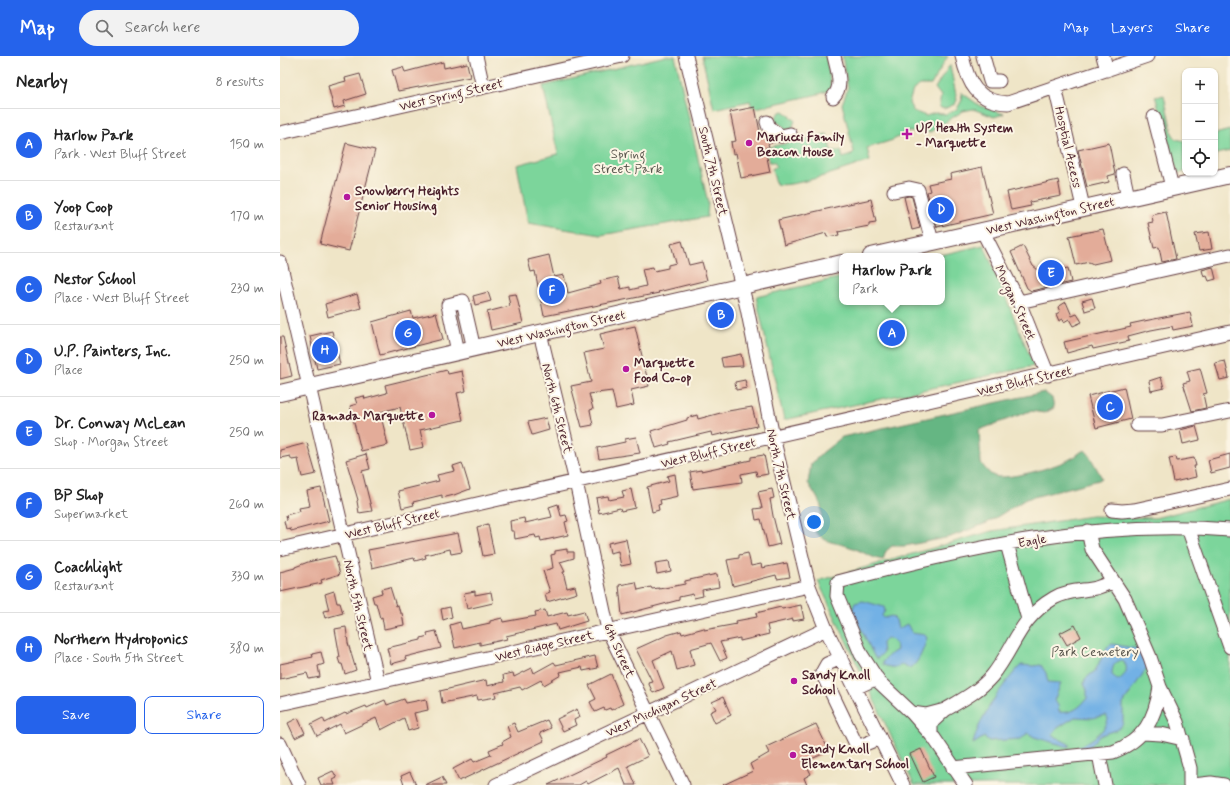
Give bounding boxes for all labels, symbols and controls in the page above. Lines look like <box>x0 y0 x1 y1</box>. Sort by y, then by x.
search box <box>79 10 359 46</box>
text: Map <box>20 16 55 41</box>
icon: search <box>93 17 115 39</box>
text: Search here <box>125 18 200 38</box>
text: Map <box>1063 19 1089 37</box>
text: Layers <box>1111 19 1153 37</box>
text: Share <box>1175 19 1210 37</box>
map controls <box>1182 68 1218 176</box>
button: + <box>1182 68 1218 104</box>
text: Nearby <box>16 71 68 93</box>
text: 8 results <box>216 74 264 91</box>
street label: West Spring Street <box>398 75 505 118</box>
button: − <box>1182 104 1218 140</box>
street label: Hosptial Access <box>1050 105 1085 190</box>
place label: UP Health System - Marquette <box>916 120 1013 152</box>
street label: South 7th Street <box>694 125 731 218</box>
text: Harlow Park <box>54 126 133 146</box>
marker: UP Health System - Marquette <box>901 128 913 140</box>
place label: Mariucci Family Beacon House <box>757 129 844 161</box>
text: A <box>25 136 33 153</box>
text: 150 m <box>230 136 264 153</box>
marker: Mariucci Family Beacon House <box>744 138 754 148</box>
button: locate <box>1182 140 1218 176</box>
text: Park · West Bluff Street <box>54 146 186 163</box>
park label: Spring Street Park <box>594 146 663 178</box>
place label: Snowberry Heights Senior Housing <box>355 183 459 216</box>
marker: Snowberry Heights Senior Housing <box>342 192 352 202</box>
street label: West Washington Street <box>985 193 1117 241</box>
pin: D <box>928 195 954 225</box>
text: Yoop Coop <box>54 198 113 218</box>
text: B <box>25 208 33 225</box>
text: 170 m <box>230 208 264 225</box>
text: Restaurant <box>54 218 114 235</box>
popup <box>839 253 945 305</box>
pin: E <box>1038 258 1064 288</box>
text: Harlow Park <box>852 261 932 281</box>
street label: Morgan Street <box>989 263 1039 343</box>
text: Nestor School <box>54 270 136 290</box>
pin: F <box>539 276 565 306</box>
text: C <box>24 280 34 297</box>
text: 230 m <box>230 280 264 297</box>
text: Park <box>852 281 878 298</box>
text: Place · West Bluff Street <box>54 290 189 307</box>
pin: B <box>708 300 734 330</box>
street label: West Washington Street <box>496 306 628 354</box>
pin: G <box>395 318 421 348</box>
pin: A <box>879 318 905 348</box>
pin: H <box>312 335 338 365</box>
text: U.P. Painters, Inc. <box>54 342 171 362</box>
text: D <box>25 352 33 369</box>
text: 250 m <box>229 352 264 369</box>
place label: Marquette Food Co-op <box>634 355 695 387</box>
text: Place <box>54 362 83 379</box>
street label: North 6th Street <box>537 362 576 455</box>
street label: West Bluff Street <box>975 362 1073 401</box>
marker: Marquette Food Co-op <box>621 364 631 374</box>
pin: C <box>1097 392 1123 422</box>
place label: Ramada Marquette <box>312 408 425 425</box>
marker: Ramada Marquette <box>427 410 437 420</box>
text: Dr. Conway McLean <box>54 414 186 434</box>
text: E <box>25 424 33 441</box>
text: 250 m <box>229 424 264 441</box>
street label: North 7th Street <box>762 427 799 522</box>
text: Shop · Morgan Street <box>54 434 168 451</box>
street label: West Bluff Street <box>659 434 757 473</box>
text: BP Shop <box>54 486 104 506</box>
text: F <box>26 496 32 513</box>
text: 260 m <box>229 496 264 513</box>
street label: West Bluff Street <box>343 505 441 544</box>
text: Supermarket <box>54 506 128 523</box>
your location <box>804 512 824 532</box>
street label: Eagle <box>1017 531 1048 552</box>
text: Coachlight <box>54 558 123 578</box>
street label: North 5th Street <box>339 558 376 653</box>
text: G <box>25 568 33 585</box>
text: 330 m <box>231 568 264 585</box>
text: Restaurant <box>54 578 114 595</box>
street label: 6th Street <box>599 620 638 681</box>
street label: West Ridge Street <box>493 627 596 667</box>
text: Northern Hydroponics <box>54 630 188 650</box>
text: H <box>25 640 33 657</box>
text: 380 m <box>229 640 264 657</box>
park label: Park Cemetery <box>1051 644 1139 661</box>
text: Place · South 5th Street <box>54 650 184 667</box>
place label: Sandy Knoll School <box>802 667 871 699</box>
street label: West Michigan Street <box>603 675 720 742</box>
marker: Sandy Knoll School <box>789 676 799 686</box>
button: Save <box>16 696 136 734</box>
button: Share <box>144 696 264 734</box>
place label: Sandy Knoll Elementary School <box>801 741 909 773</box>
marker: Sandy Knoll Elementary School <box>788 750 798 760</box>

